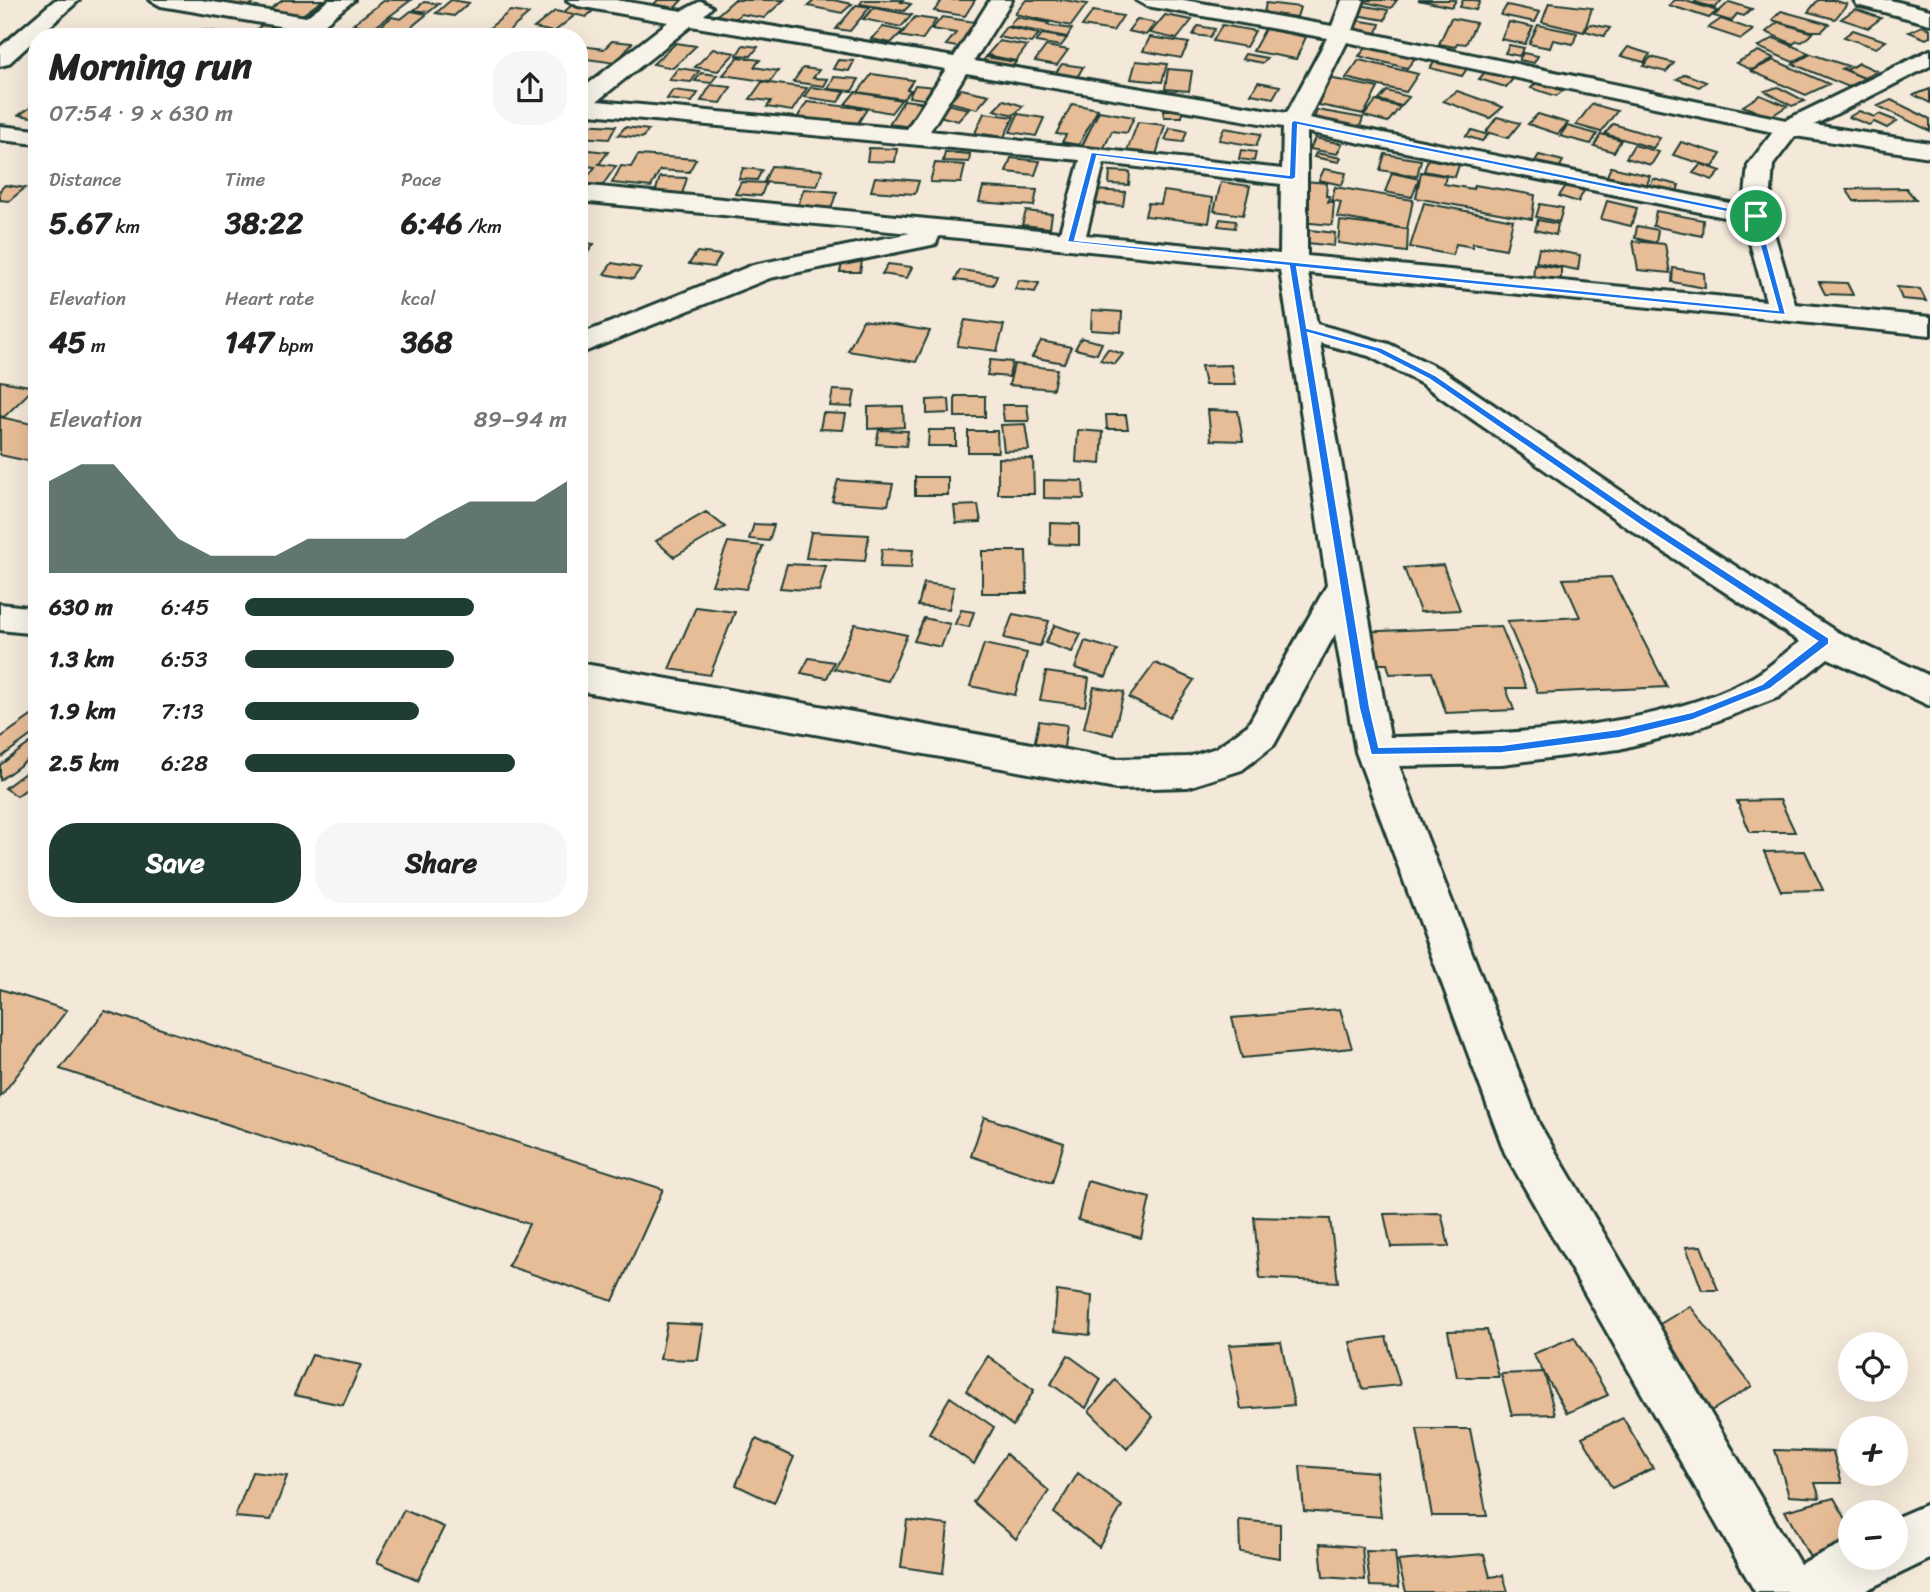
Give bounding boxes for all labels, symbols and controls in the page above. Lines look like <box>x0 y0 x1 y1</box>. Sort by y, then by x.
text: Morning run <box>49 33 252 100</box>
button: share <box>493 51 567 125</box>
text: 07:54 · 9 × 630 m <box>49 93 233 134</box>
text: Distance <box>49 163 121 196</box>
text: Time <box>225 163 265 196</box>
text: Pace <box>401 163 441 196</box>
pin <box>1726 186 1786 246</box>
text: 5.67 <box>49 196 111 250</box>
text: 38:22 <box>225 196 303 250</box>
text: 6:46 <box>401 196 463 250</box>
icon: arrive <box>1737 197 1775 235</box>
text: km <box>111 210 140 243</box>
text: /km <box>463 210 502 243</box>
text: Elevation <box>49 282 126 315</box>
text: Heart rate <box>225 282 314 315</box>
text: kcal <box>401 282 436 315</box>
text: 45 <box>49 315 86 369</box>
text: 147 <box>225 315 274 369</box>
text: 368 <box>401 315 453 369</box>
text: m <box>86 329 106 362</box>
text: bpm <box>274 329 314 362</box>
text: Elevation <box>49 399 142 440</box>
text: 89–94 m <box>474 399 567 440</box>
text: 630 m <box>49 587 113 628</box>
text: 6:45 <box>161 587 209 628</box>
text: 1.3 km <box>49 639 114 680</box>
text: 6:53 <box>161 639 208 680</box>
text: 1.9 km <box>49 691 116 732</box>
text: 7:13 <box>161 691 204 732</box>
text: 2.5 km <box>49 743 119 784</box>
text: 6:28 <box>161 743 208 784</box>
button: Save <box>49 823 301 903</box>
button: Share <box>315 823 567 903</box>
map controls <box>1838 1332 1908 1570</box>
button: locate <box>1838 1332 1908 1402</box>
button: + <box>1838 1416 1908 1486</box>
button: − <box>1838 1500 1908 1570</box>

